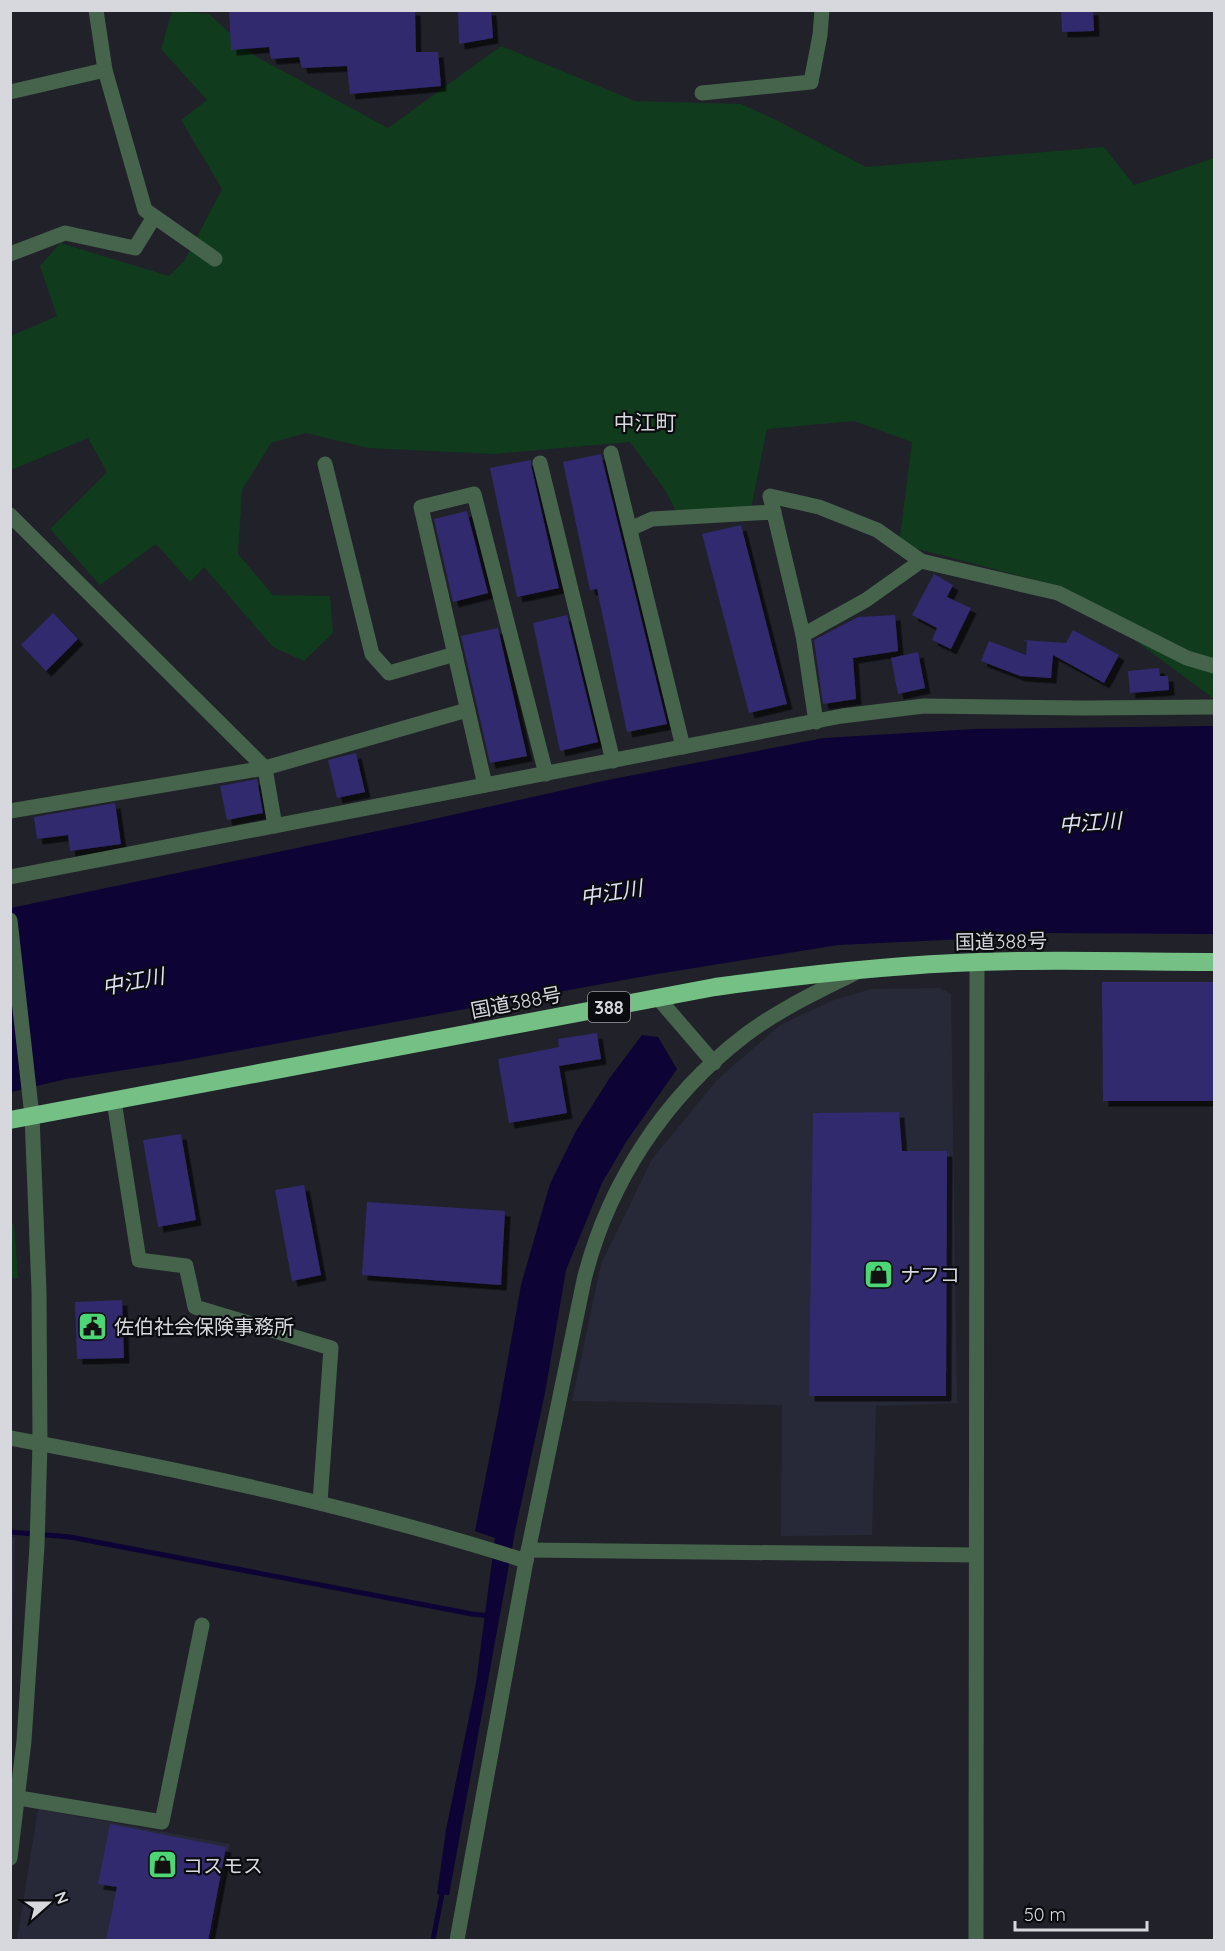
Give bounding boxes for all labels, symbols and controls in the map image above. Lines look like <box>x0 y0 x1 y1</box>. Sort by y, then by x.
district label: 中江町 <box>614 409 677 435</box>
water label: 中江川 <box>1058 807 1124 837</box>
water label: 中江川 <box>578 874 646 910</box>
street label: 国道388号 <box>955 928 1047 954</box>
water label: 中江川 <box>100 962 168 1000</box>
street label: 国道388号 <box>468 981 564 1023</box>
road number: 388 <box>588 992 630 1022</box>
shop icon: ナフコ <box>863 1258 895 1290</box>
place label: ナフコ <box>900 1262 960 1287</box>
public building icon: 佐伯社会保険事務所 <box>77 1310 109 1342</box>
place label: 佐伯社会保険事務所 <box>114 1314 294 1339</box>
shop icon: コスモス <box>146 1849 178 1881</box>
place label: コスモス <box>183 1853 263 1878</box>
north arrow <box>18 1873 78 1933</box>
text: N <box>51 1889 73 1907</box>
scale bar <box>1015 1894 1147 1932</box>
text: 50 m <box>1024 1903 1066 1926</box>

